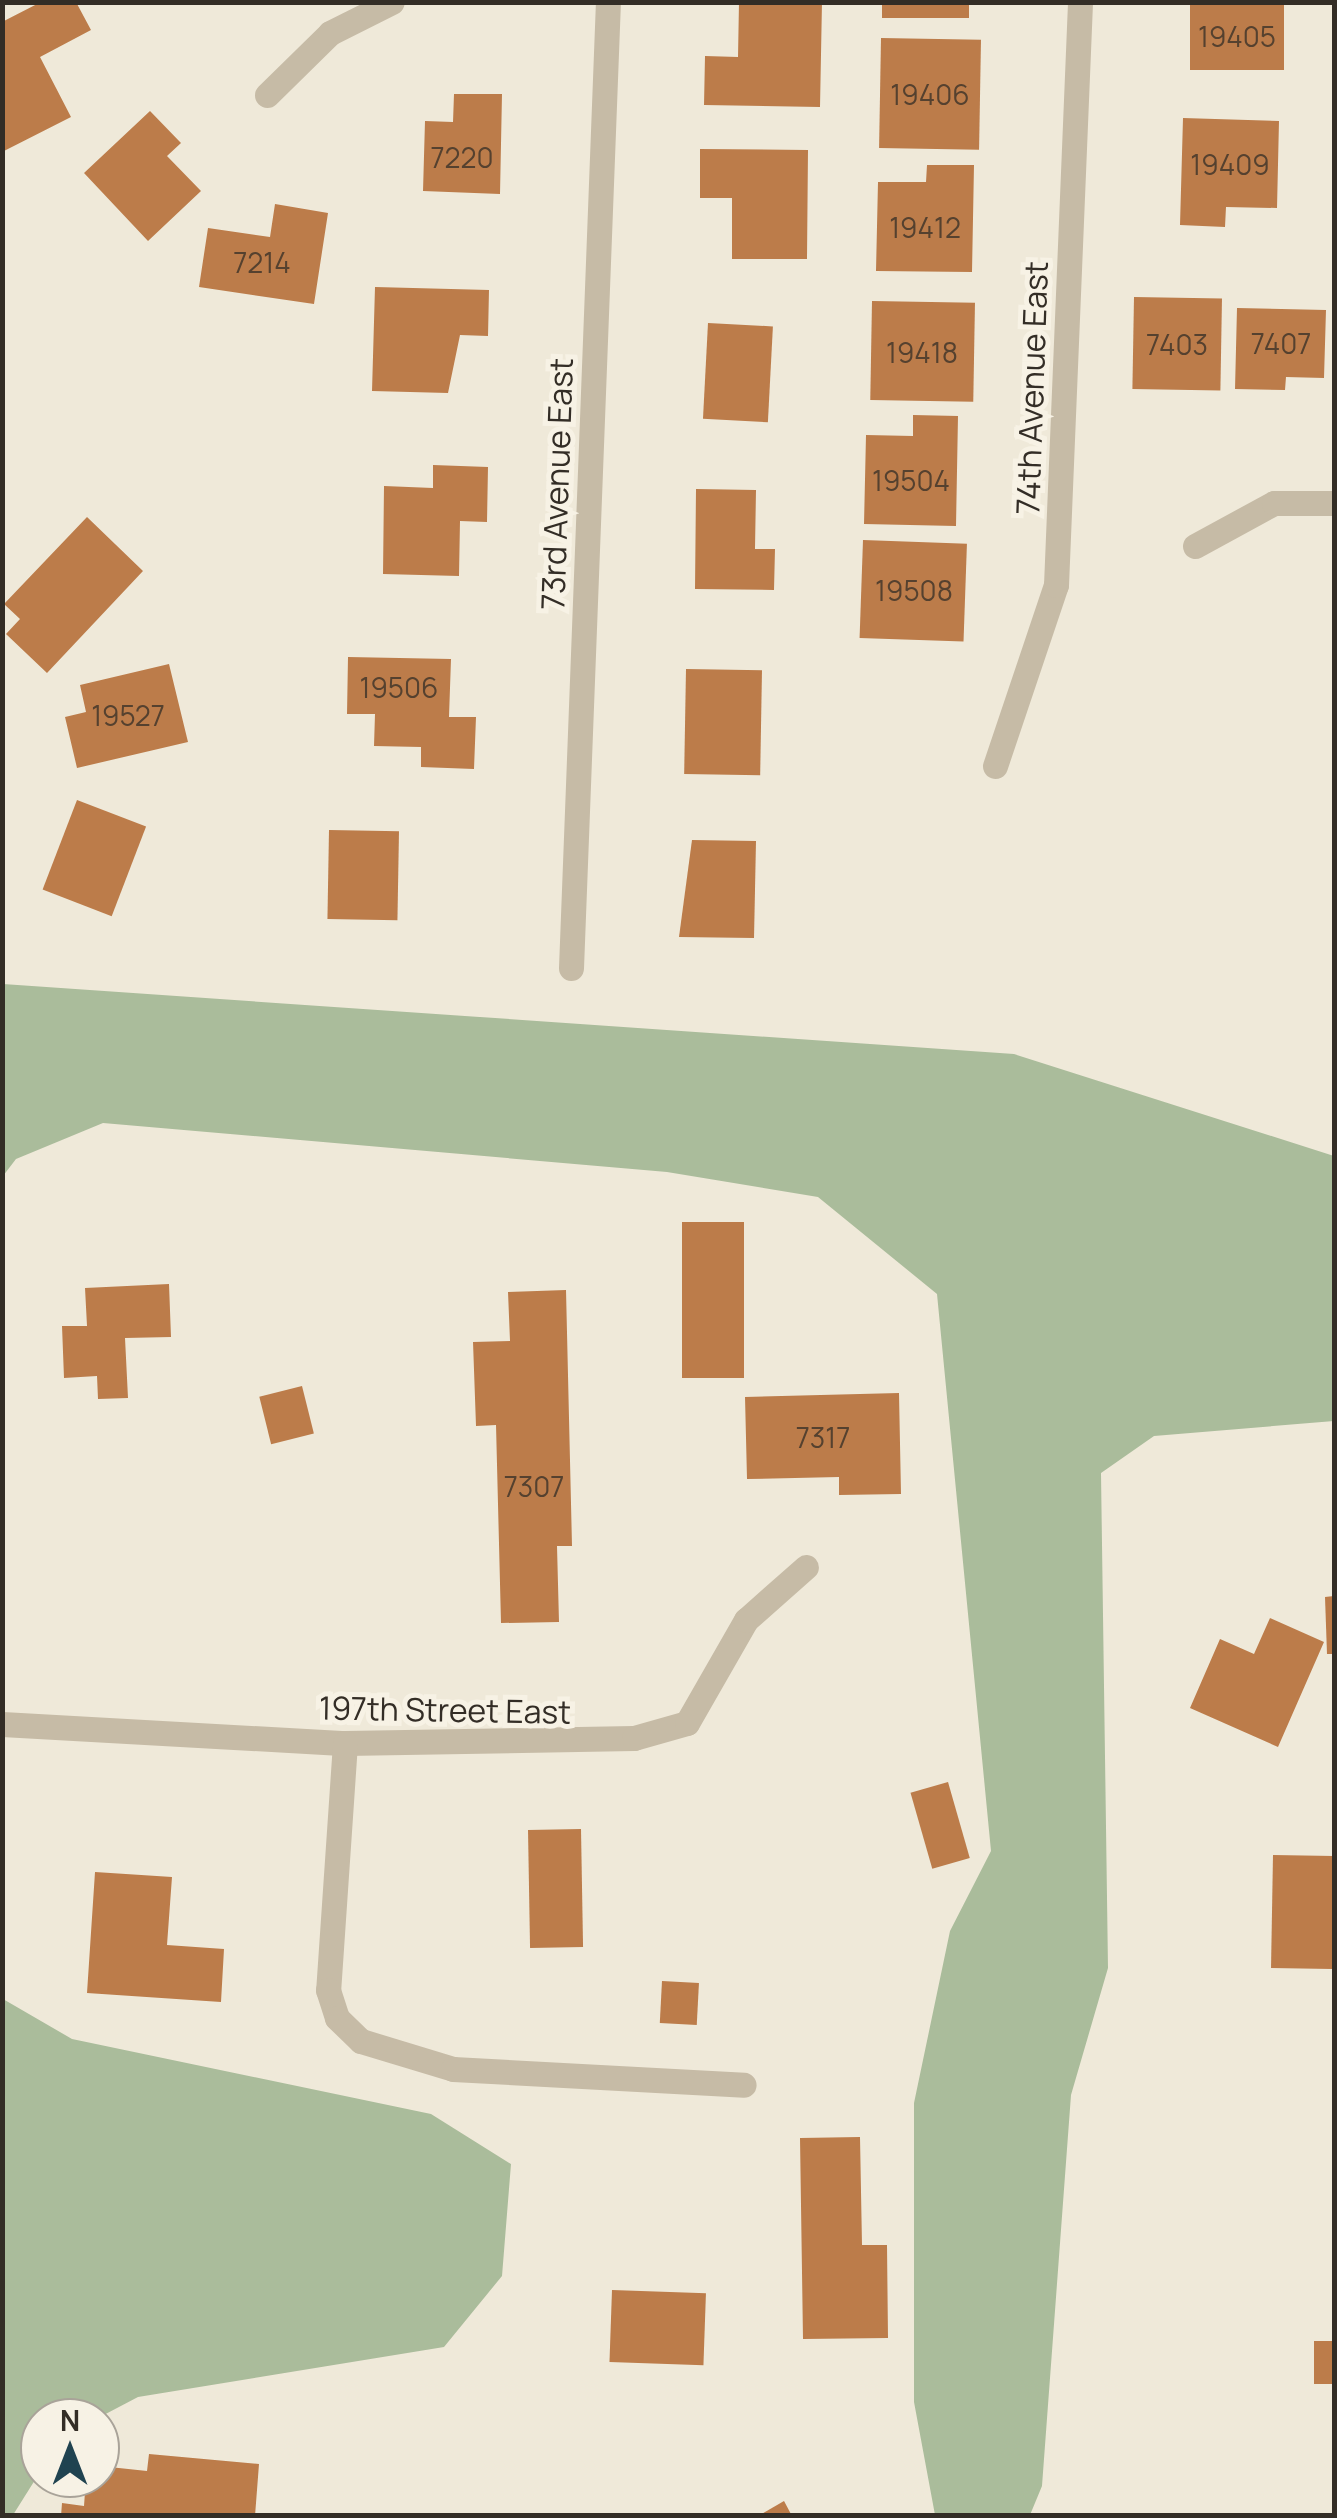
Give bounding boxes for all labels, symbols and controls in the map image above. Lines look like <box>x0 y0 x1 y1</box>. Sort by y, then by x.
house number: 19405 <box>1198 19 1276 53</box>
house number: 19406 <box>890 77 970 111</box>
house number: 7220 <box>430 140 494 174</box>
house number: 19409 <box>1190 147 1270 181</box>
house number: 19412 <box>889 210 961 244</box>
house number: 7214 <box>233 245 291 279</box>
street label: 74th Avenue East <box>1008 261 1056 515</box>
house number: 7407 <box>1251 326 1311 360</box>
house number: 7403 <box>1146 327 1208 361</box>
house number: 19418 <box>886 335 958 369</box>
street label: 73rd Avenue East <box>533 357 581 611</box>
house number: 19504 <box>872 463 950 497</box>
house number: 19508 <box>875 573 953 607</box>
house number: 19506 <box>360 670 438 704</box>
house number: 19527 <box>91 698 165 732</box>
house number: 7317 <box>796 1420 850 1454</box>
house number: 7307 <box>504 1469 564 1503</box>
street label: 197th Street East <box>319 1689 571 1731</box>
north arrow <box>20 2398 120 2498</box>
text: N <box>60 2401 80 2439</box>

